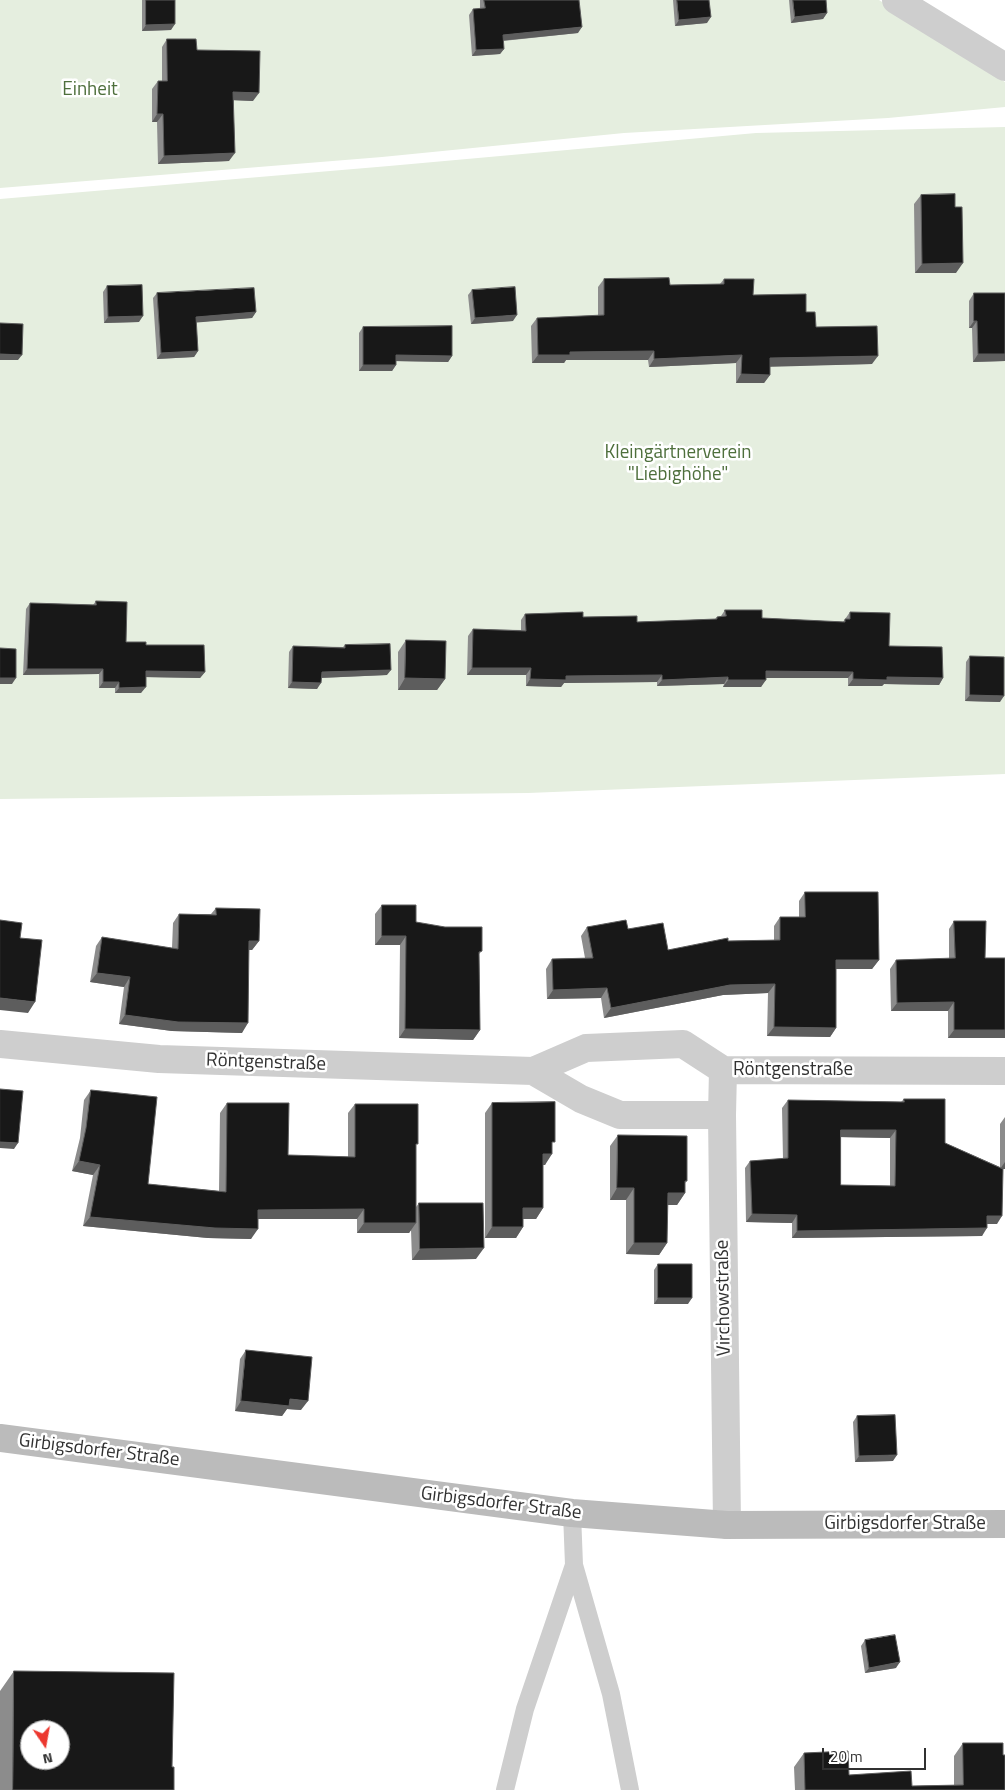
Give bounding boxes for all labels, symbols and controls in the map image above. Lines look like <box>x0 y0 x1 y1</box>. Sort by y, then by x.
park label: Einheit <box>62 79 118 101</box>
park label: Kleingärtnerverein "Liebighöhe" <box>605 442 751 486</box>
street label: Röntgenstraße <box>206 1050 326 1076</box>
street label: Röntgenstraße <box>733 1059 853 1081</box>
street label: Virchowstraße <box>712 1240 736 1356</box>
street label: Girbigsdorfer Straße <box>17 1430 181 1472</box>
street label: Girbigsdorfer Straße <box>419 1483 583 1525</box>
street label: Girbigsdorfer Straße <box>824 1513 986 1535</box>
north arrow <box>20 1720 70 1770</box>
scale bar <box>825 1738 929 1770</box>
text: 20 m <box>830 1745 863 1768</box>
text: N <box>41 1748 55 1770</box>

